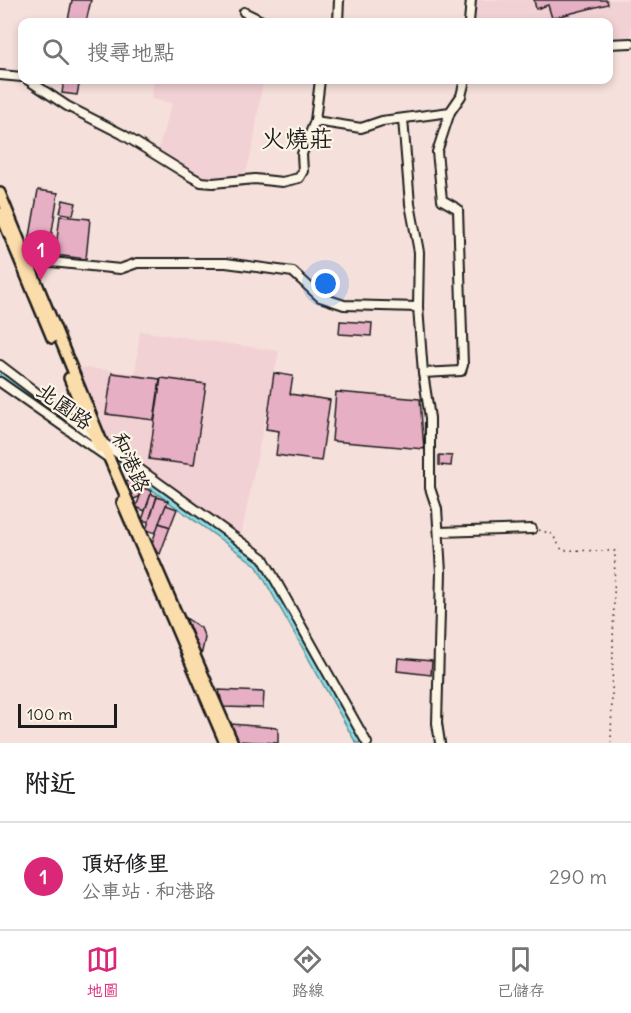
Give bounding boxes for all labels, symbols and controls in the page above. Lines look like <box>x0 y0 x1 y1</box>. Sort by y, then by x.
search box <box>18 18 613 84</box>
icon: search <box>39 35 72 68</box>
text: 搜尋地點 <box>87 38 175 66</box>
district label: 火燒莊 <box>261 123 333 153</box>
pin: 1 <box>22 230 60 280</box>
your location <box>311 269 340 298</box>
street label: 北園路 <box>32 377 98 435</box>
street label: 和港路 <box>106 428 156 496</box>
scale bar <box>18 701 117 728</box>
text: 100 m <box>27 704 72 724</box>
text: 附近 <box>24 766 76 799</box>
text: 頂好修里 <box>81 849 169 877</box>
text: 1 <box>40 864 47 889</box>
text: 290 m <box>549 864 607 889</box>
text: 公車站 · 和港路 <box>81 878 215 903</box>
tab: 地圖 <box>86 943 119 1001</box>
tab: 路線 <box>291 943 324 1001</box>
tab: 已儲存 <box>497 943 545 1001</box>

